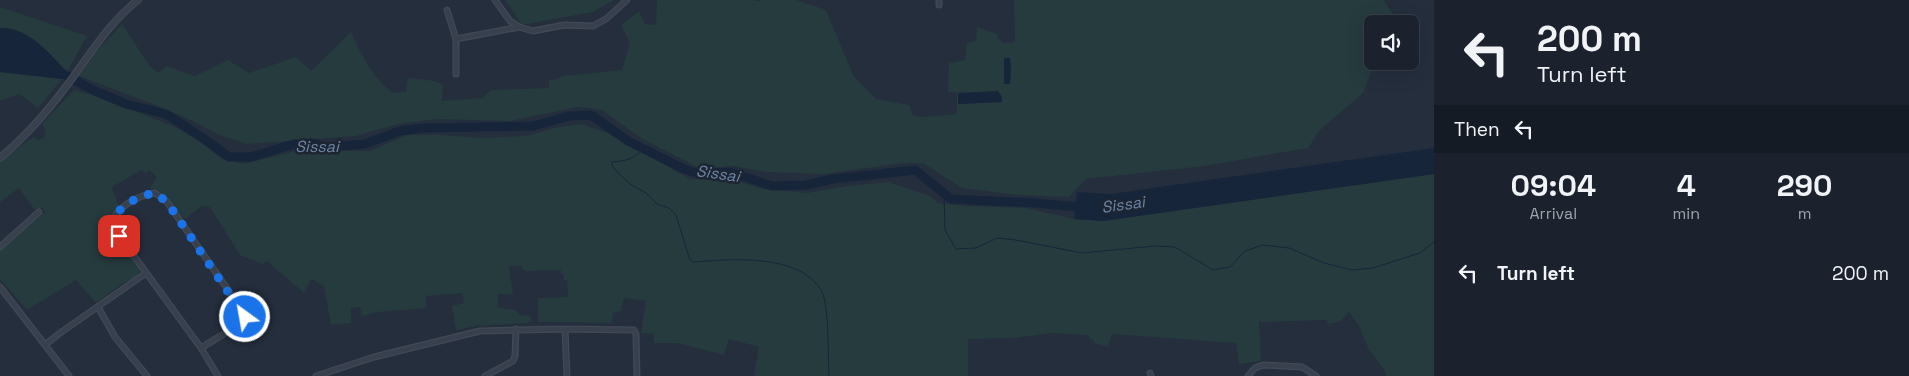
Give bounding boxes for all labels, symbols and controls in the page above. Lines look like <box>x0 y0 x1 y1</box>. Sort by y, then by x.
map controls <box>1364 15 1419 70</box>
button: sound <box>1364 15 1419 70</box>
text: 200 m <box>1537 17 1642 61</box>
icon: left <box>1454 20 1519 85</box>
text: Turn left <box>1537 60 1627 88</box>
icon: left <box>1510 115 1538 143</box>
text: Then <box>1454 117 1500 142</box>
water label: Sissai <box>295 136 341 157</box>
water label: Sissai <box>695 160 743 187</box>
text: 09:04 <box>1511 166 1596 205</box>
text: 4 <box>1677 166 1696 205</box>
text: 290 <box>1777 166 1832 205</box>
water label: Sissai <box>1100 191 1148 218</box>
text: Arrival <box>1530 203 1577 224</box>
text: min <box>1673 203 1700 224</box>
text: m <box>1798 203 1811 224</box>
pin <box>98 215 140 257</box>
icon: arrive <box>105 222 133 250</box>
icon: left <box>1454 259 1482 287</box>
text: Turn left <box>1497 261 1575 286</box>
text: 200 m <box>1832 261 1889 286</box>
position arrow <box>218 290 270 342</box>

